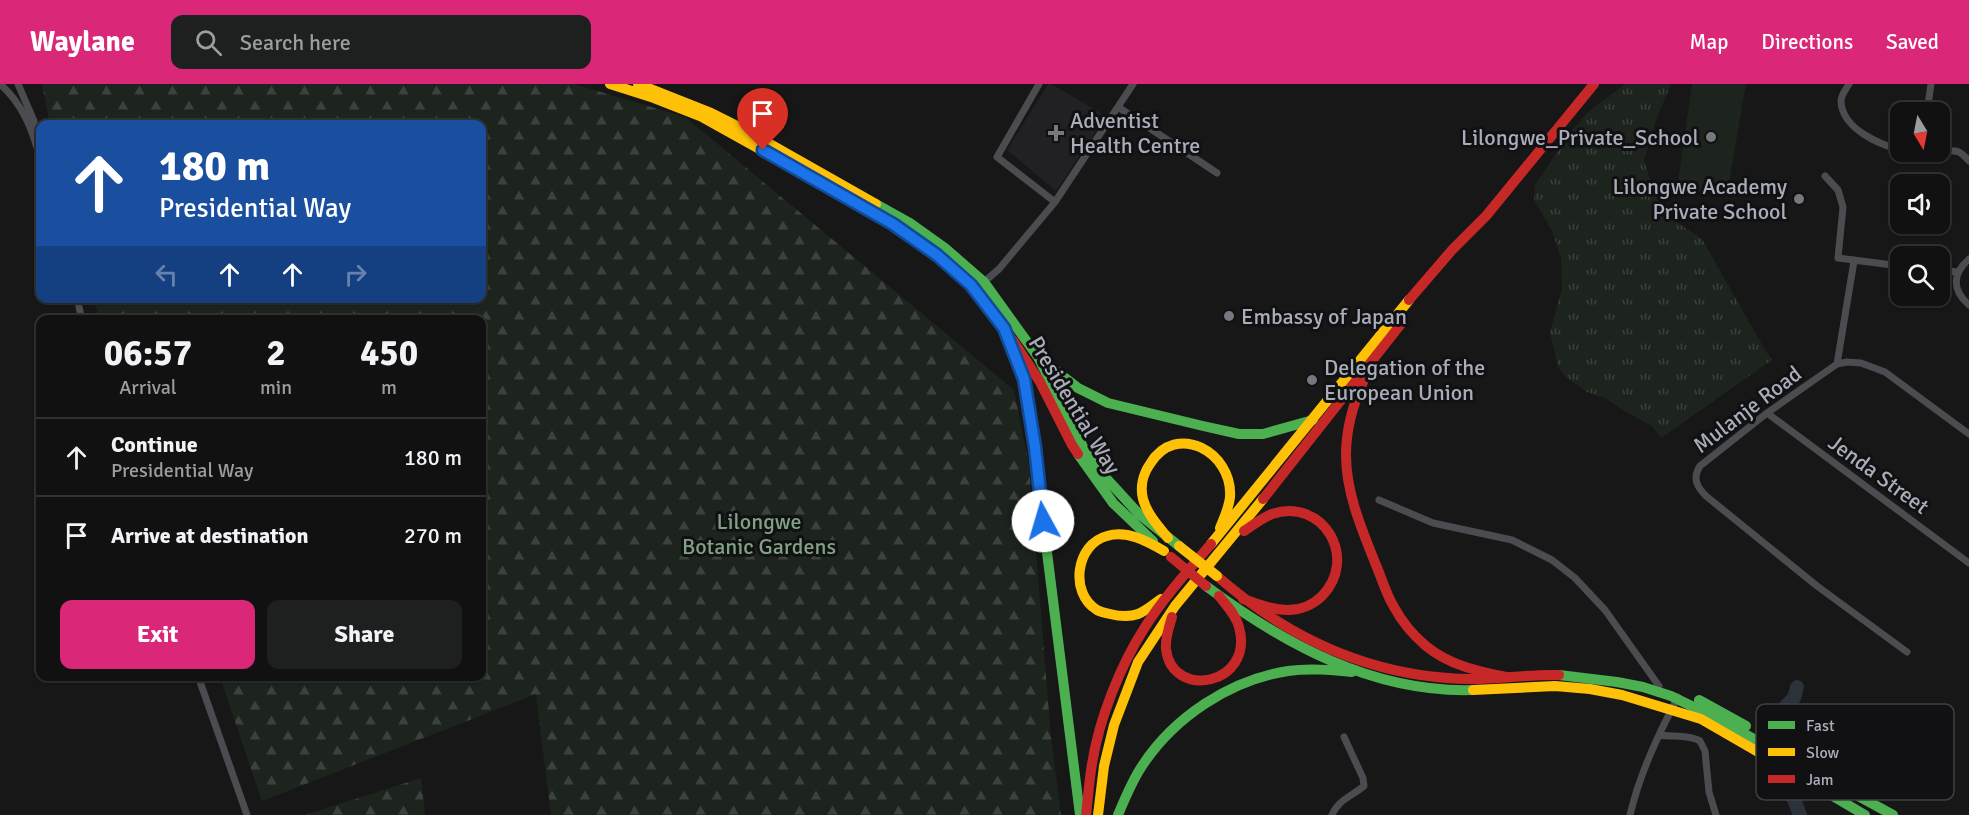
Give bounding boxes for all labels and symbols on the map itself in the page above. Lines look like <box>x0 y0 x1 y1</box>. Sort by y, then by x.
pin <box>737 88 788 150</box>
north arrow <box>1890 102 1950 162</box>
place label: Adventist Health Centre <box>1070 107 1200 159</box>
marker: Adventist Health Centre <box>1047 124 1065 142</box>
place label: Lilongwe_Private_School <box>1461 124 1699 151</box>
marker: Lilongwe_Private_School <box>1704 130 1718 144</box>
place label: Lilongwe Academy Private School <box>1612 173 1788 225</box>
marker: Lilongwe Academy Private School <box>1792 192 1806 206</box>
place label: Embassy of Japan <box>1241 303 1407 330</box>
marker: Embassy of Japan <box>1222 309 1236 323</box>
street label: Presidential Way <box>1023 331 1127 480</box>
place label: Delegation of the European Union <box>1324 354 1485 406</box>
street label: Mulanje Road <box>1688 360 1807 459</box>
marker: Delegation of the European Union <box>1305 373 1319 387</box>
street label: Jenda Street <box>1823 429 1935 520</box>
position arrow <box>1011 489 1075 553</box>
park label: Lilongwe Botanic Gardens <box>682 508 836 560</box>
legend <box>1756 704 1954 800</box>
text: Fast <box>1806 716 1835 736</box>
text: Slow <box>1806 743 1840 763</box>
text: Jam <box>1806 770 1834 790</box>

